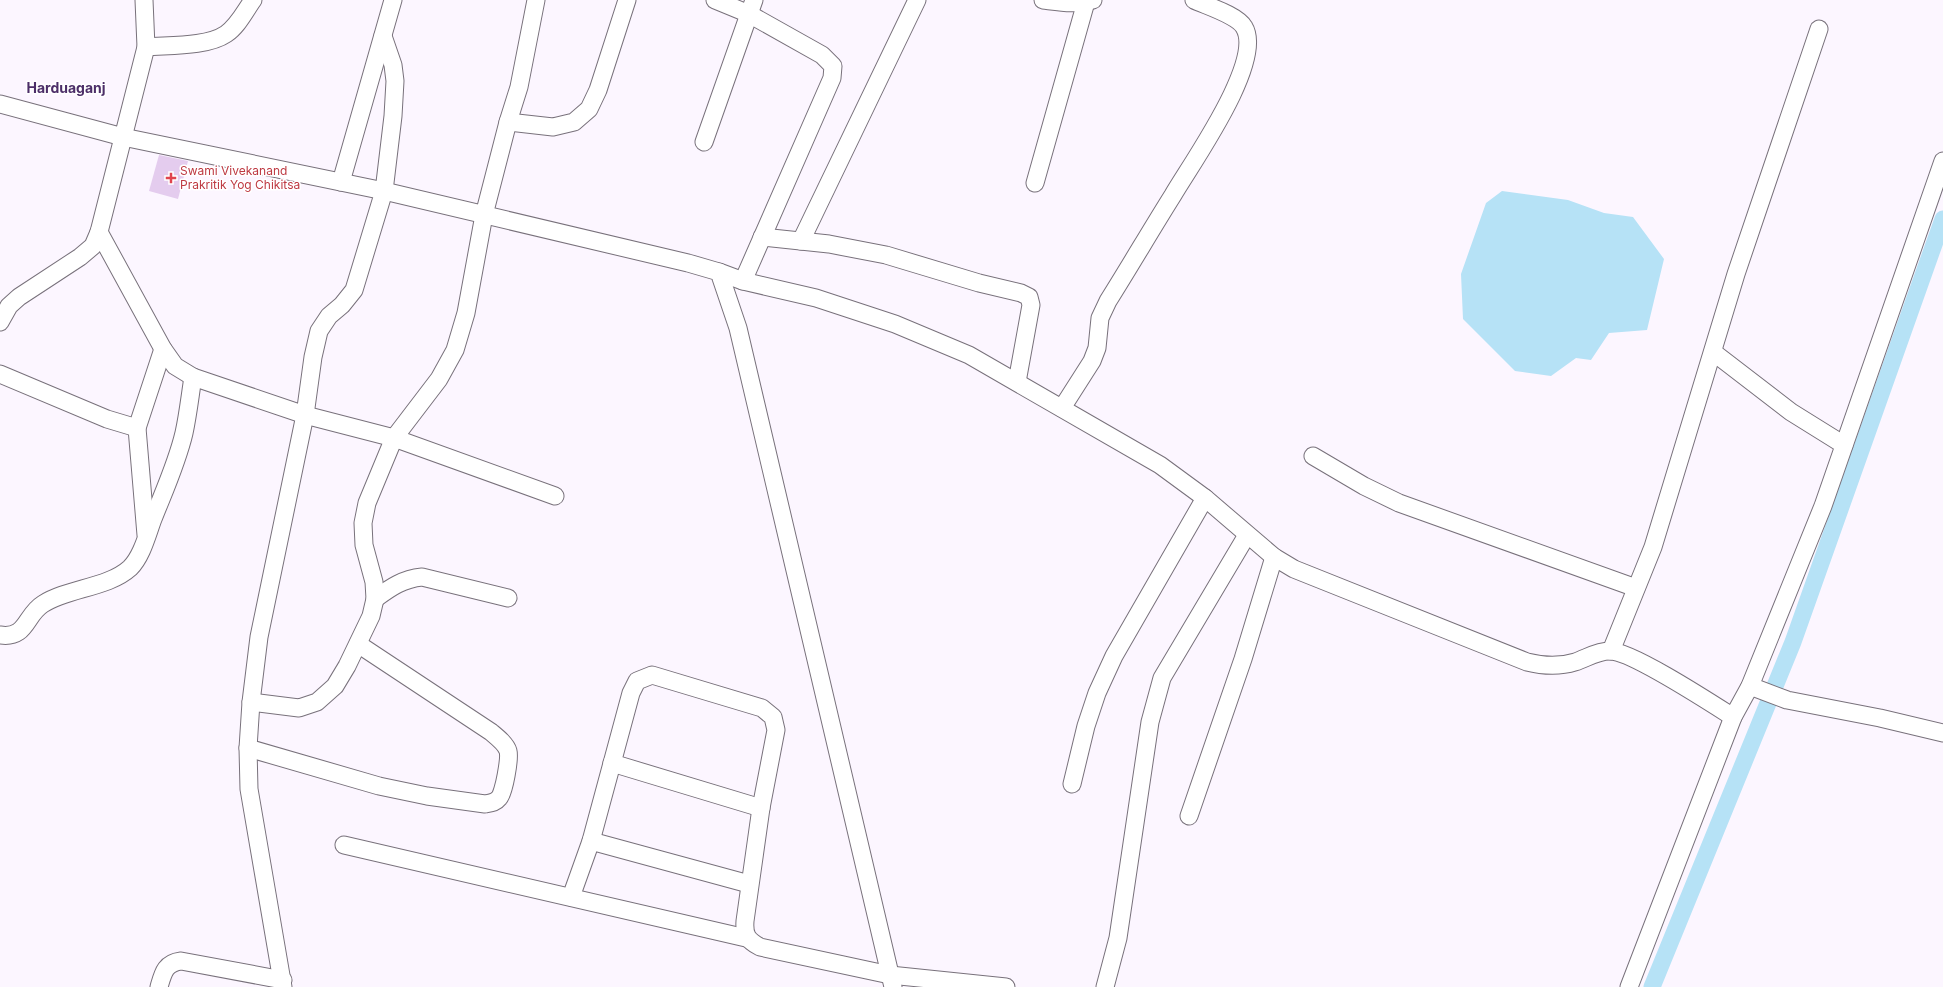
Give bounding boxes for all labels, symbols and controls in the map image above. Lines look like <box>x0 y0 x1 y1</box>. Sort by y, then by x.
district label: Harduaganj <box>26 79 106 96</box>
place label: Swami Vivekanand Prakritik Yog Chikitsa <box>180 163 300 192</box>
marker: Swami Vivekanand Prakritik Yog Chikitsa <box>165 172 177 184</box>

